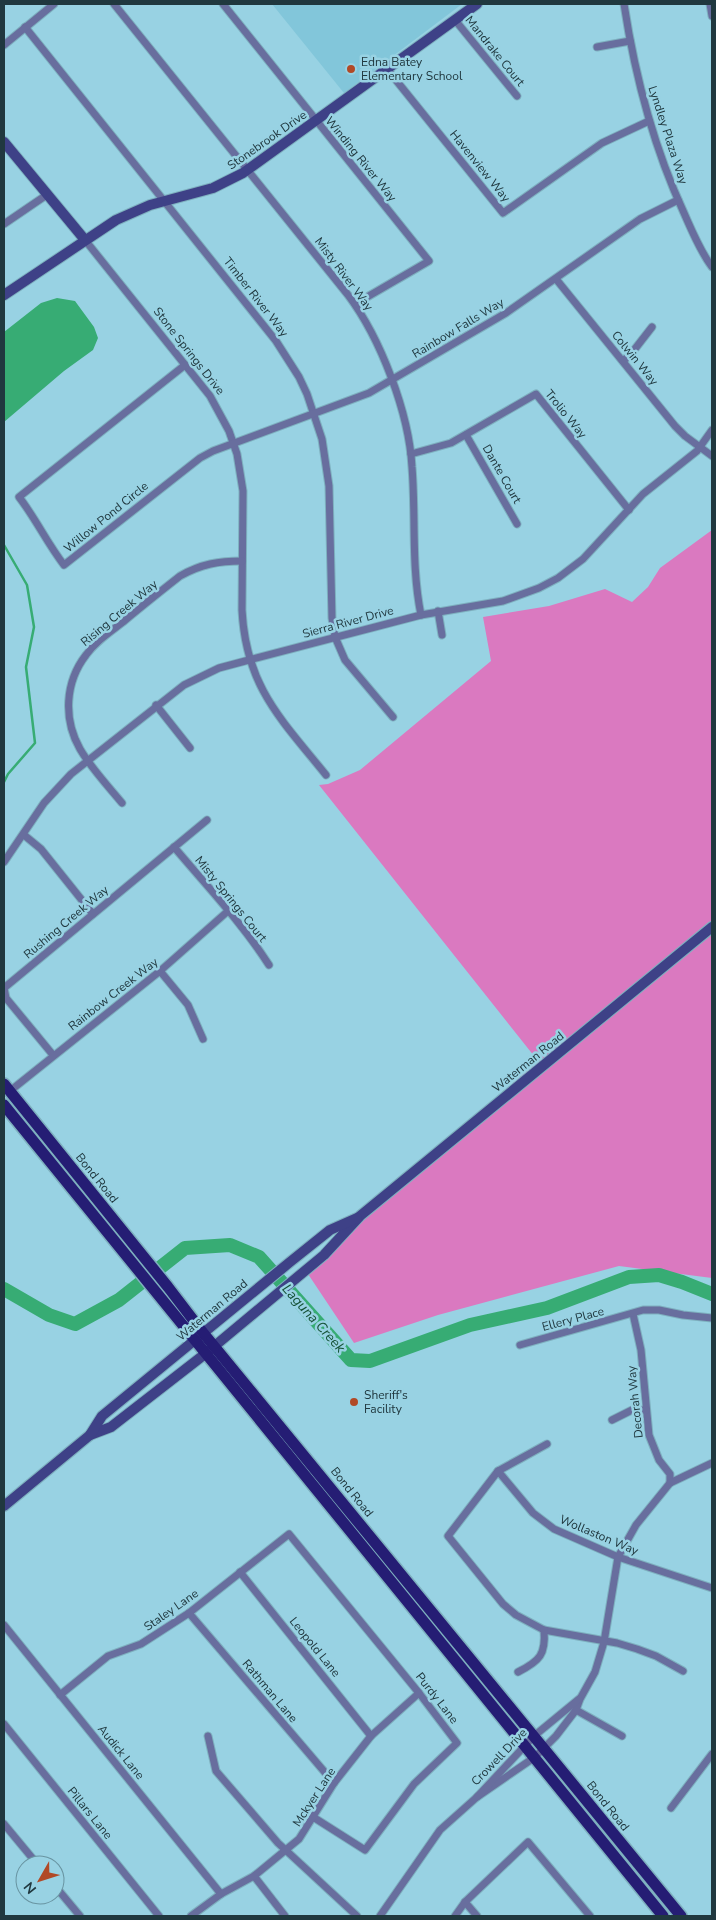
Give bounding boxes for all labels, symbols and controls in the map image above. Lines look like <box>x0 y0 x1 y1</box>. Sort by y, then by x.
street label: Mandrake Court <box>462 12 529 90</box>
place label: Edna Batey Elementary School <box>361 54 463 84</box>
marker: Edna Batey Elementary School <box>345 63 357 75</box>
street label: Lyndley Plaza Way <box>645 84 692 187</box>
street label: Stonebrook Drive <box>224 107 310 173</box>
street label: Winding River Way <box>322 113 401 206</box>
street label: Havenview Way <box>446 127 514 206</box>
street label: Misty River Way <box>311 234 377 315</box>
street label: Timber River Way <box>220 254 293 341</box>
street label: Rainbow Falls Way <box>409 294 508 362</box>
street label: Stone Springs Drive <box>150 304 228 398</box>
street label: Colwin Way <box>608 328 662 389</box>
street label: Trolio Way <box>541 386 591 442</box>
street label: Dante Court <box>479 442 526 507</box>
street label: Willow Pond Circle <box>60 478 152 556</box>
street label: Rising Creek Way <box>77 576 161 650</box>
street label: Sierra River Drive <box>301 602 395 642</box>
street label: Misty Springs Court <box>191 853 271 946</box>
street label: Rushing Creek Way <box>20 881 112 962</box>
street label: Rainbow Creek Way <box>65 953 162 1034</box>
street label: Waterman Road <box>489 1028 567 1096</box>
street label: Bond Road <box>72 1150 122 1206</box>
street label: Waterman Road <box>173 1276 251 1344</box>
water label: Laguna Creek <box>278 1280 350 1357</box>
street label: Ellery Place <box>540 1303 606 1335</box>
street label: Decorah Way <box>623 1364 647 1439</box>
place label: Sheriff's Facility <box>364 1387 408 1417</box>
marker: Sheriff's Facility <box>348 1396 360 1408</box>
street label: Bond Road <box>327 1464 377 1520</box>
street label: Wollaston Way <box>557 1511 642 1559</box>
street label: Staley Lane <box>141 1585 201 1635</box>
street label: Leopold Lane <box>286 1614 344 1680</box>
street label: Rathman Lane <box>239 1656 301 1726</box>
street label: Purdy Lane <box>412 1669 462 1727</box>
street label: Audick Lane <box>94 1721 148 1783</box>
street label: Crowell Drive <box>468 1725 530 1789</box>
street label: Mckyer Lane <box>289 1764 339 1830</box>
street label: Bond Road <box>583 1778 633 1834</box>
street label: Pillars Lane <box>64 1783 116 1843</box>
north arrow <box>15 1855 65 1905</box>
text: N <box>20 1878 41 1898</box>

